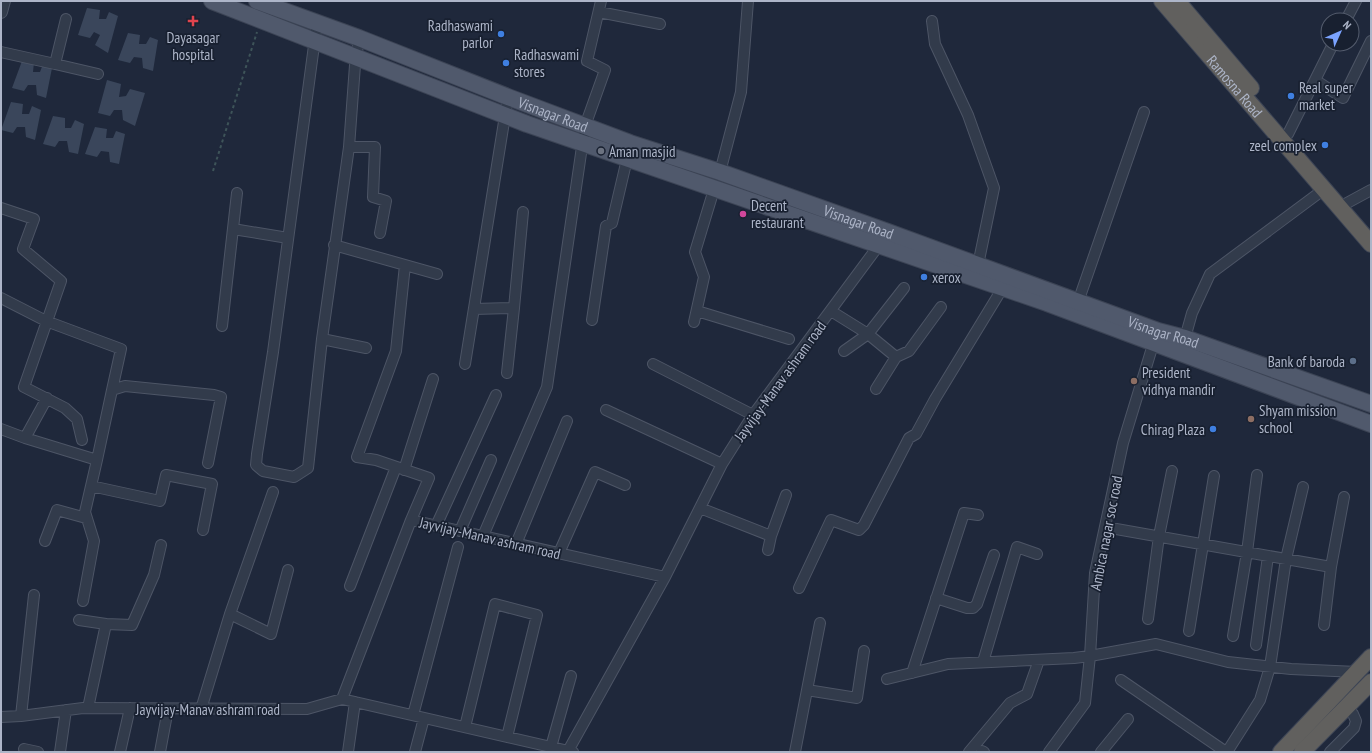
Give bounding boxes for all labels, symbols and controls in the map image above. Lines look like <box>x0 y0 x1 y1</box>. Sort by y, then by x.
north arrow <box>1320 12 1360 52</box>
marker: Dayasagar hospital <box>187 15 199 27</box>
place label: Radhaswami parlor <box>428 16 494 52</box>
text: N <box>1340 18 1354 32</box>
place label: Dayasagar hospital <box>166 28 220 64</box>
marker: Radhaswami parlor <box>496 29 506 39</box>
place label: Radhaswami stores <box>514 45 579 81</box>
street label: Ramosna Road <box>1203 51 1267 121</box>
marker: Radhaswami stores <box>501 58 511 68</box>
place label: Real super market <box>1299 78 1354 114</box>
marker: Real super market <box>1286 91 1296 101</box>
street label: Visnagar Road <box>515 92 591 136</box>
place label: zeel complex <box>1249 136 1317 155</box>
marker: zeel complex <box>1320 140 1330 150</box>
place label: Aman masjid <box>609 142 675 161</box>
marker: Aman masjid <box>596 146 606 156</box>
place label: Decent restaurant <box>751 196 804 232</box>
street label: Visnagar Road <box>820 200 897 243</box>
marker: Decent restaurant <box>738 209 748 219</box>
place label: xerox <box>932 268 961 287</box>
marker: xerox <box>919 272 929 282</box>
street label: Visnagar Road <box>1124 311 1201 352</box>
street label: Jayvijay-Manav ashram road <box>729 317 830 446</box>
place label: Bank of baroda <box>1268 352 1345 371</box>
marker: Bank of baroda <box>1348 356 1358 366</box>
place label: President vidhya mandir <box>1142 363 1216 399</box>
marker: President vidhya mandir <box>1129 376 1139 386</box>
place label: Shyam mission school <box>1259 401 1336 437</box>
marker: Shyam mission school <box>1246 414 1256 424</box>
place label: Chirag Plaza <box>1141 420 1205 439</box>
marker: Chirag Plaza <box>1208 424 1218 434</box>
street label: Ambica nagar soc road <box>1086 474 1126 592</box>
street label: Jayvijay-Manav ashram road <box>417 512 562 563</box>
street label: Jayvijay-Manav ashram road <box>135 700 280 719</box>

